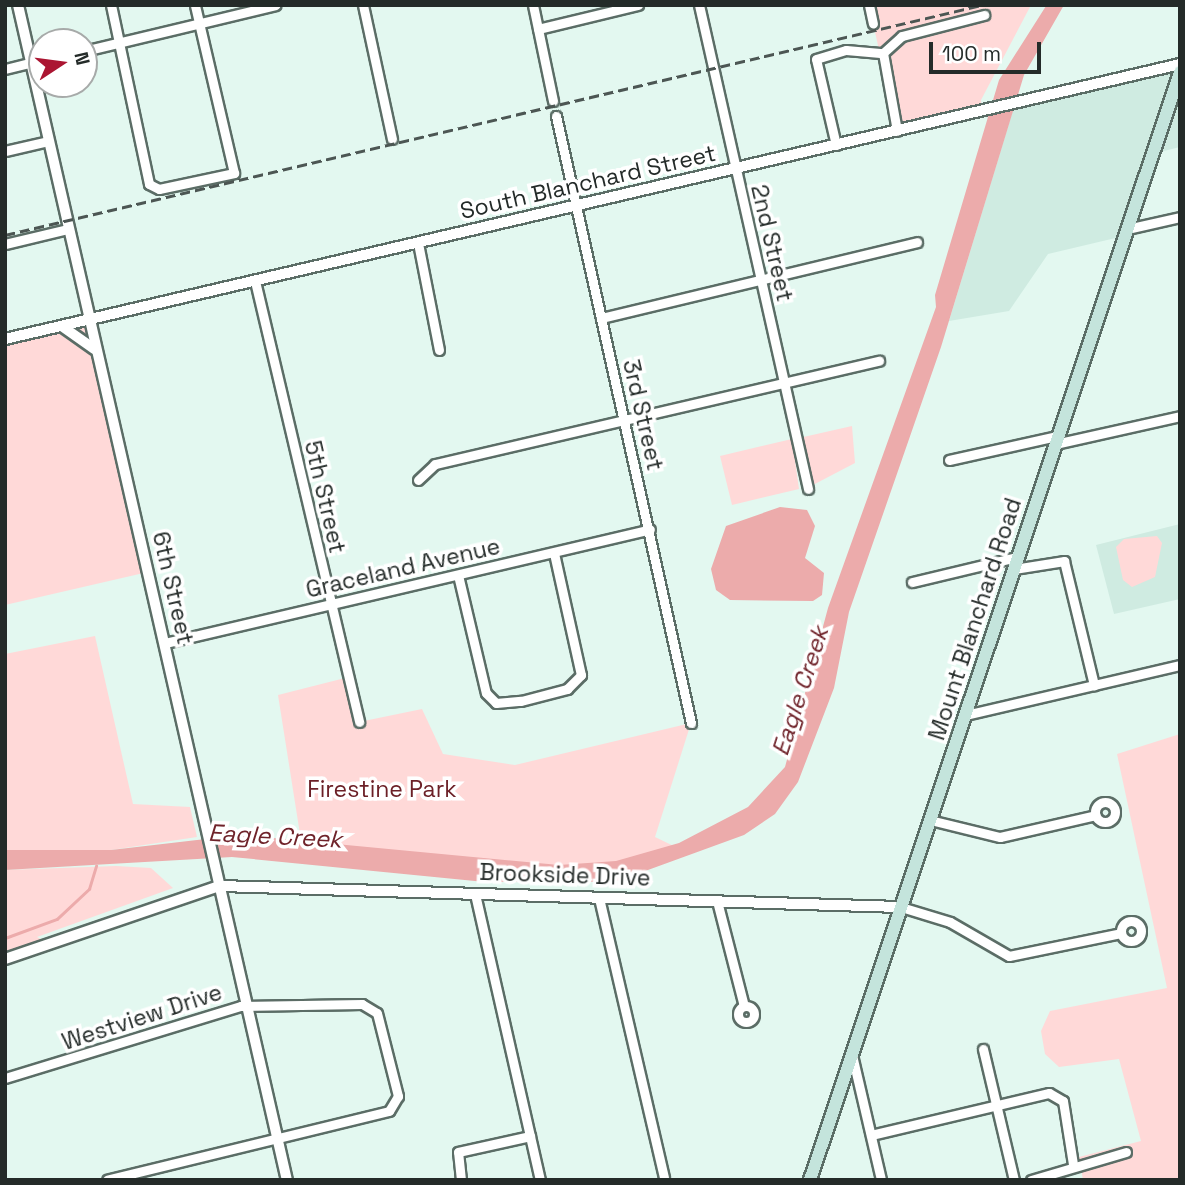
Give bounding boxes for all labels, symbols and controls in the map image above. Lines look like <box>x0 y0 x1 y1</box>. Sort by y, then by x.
north arrow <box>28 28 98 98</box>
scale bar <box>933 28 1045 72</box>
text: 100 m <box>942 40 1001 67</box>
text: N <box>68 50 96 68</box>
street label: South Blanchard Street <box>457 139 719 225</box>
street label: 2nd Street <box>745 182 799 304</box>
street label: 3rd Street <box>617 357 669 473</box>
street label: 5th Street <box>299 438 351 556</box>
street label: Mount Blanchard Road <box>923 494 1027 744</box>
street label: 6th Street <box>147 529 199 647</box>
street label: Graceland Avenue <box>303 532 503 604</box>
water label: Eagle Creek <box>766 623 834 759</box>
park label: Firestine Park <box>307 775 457 803</box>
water label: Eagle Creek <box>207 818 343 854</box>
street label: Brookside Drive <box>479 858 651 892</box>
street label: Westview Drive <box>58 978 226 1056</box>

